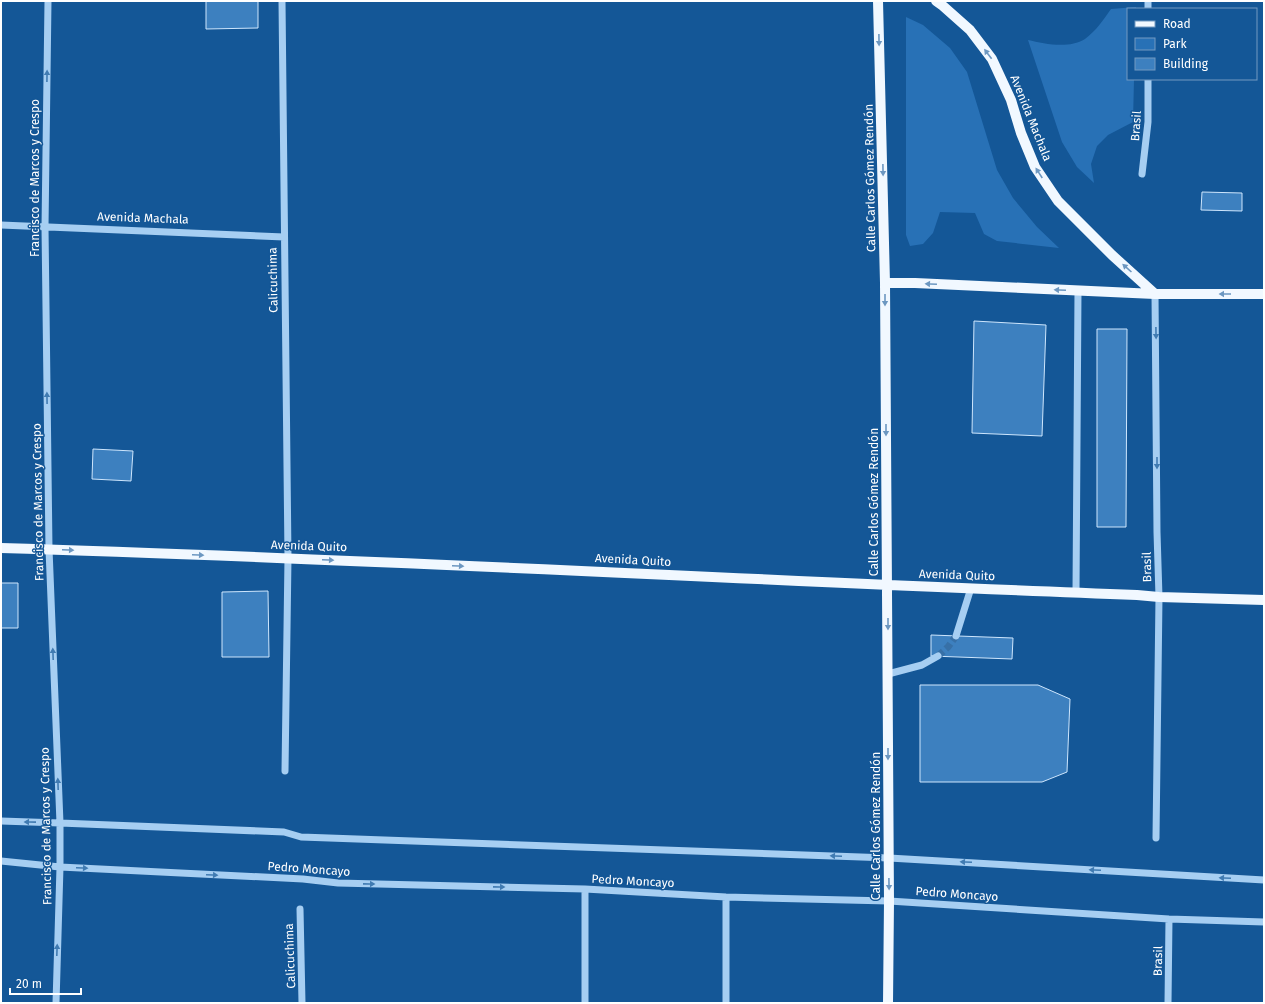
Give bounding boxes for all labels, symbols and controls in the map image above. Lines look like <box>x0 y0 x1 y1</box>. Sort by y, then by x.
legend <box>1127 8 1257 80</box>
text: Road <box>1163 17 1191 31</box>
one-way arrow <box>876 34 882 47</box>
text: Park <box>1163 37 1187 51</box>
one-way arrow <box>984 49 992 59</box>
text: Building <box>1163 57 1209 71</box>
one-way arrow <box>44 69 50 82</box>
street label: Avenida Machala <box>1007 73 1055 163</box>
street label: Francisco de Marcos y Crespo <box>28 99 42 257</box>
street label: Calle Carlos Gómez Rendón <box>862 104 878 252</box>
street label: Brasil <box>1128 110 1144 142</box>
one-way arrow <box>879 164 886 176</box>
one-way arrow <box>1035 168 1043 178</box>
street label: Avenida Machala <box>97 209 189 227</box>
street label: Calicuchima <box>265 247 281 313</box>
one-way arrow <box>1122 264 1131 273</box>
one-way arrow <box>925 280 937 287</box>
one-way arrow <box>1054 287 1066 294</box>
one-way arrow <box>1218 291 1231 297</box>
one-way arrow <box>882 294 888 307</box>
one-way arrow <box>1153 327 1159 340</box>
one-way arrow <box>44 391 50 404</box>
street label: Francisco de Marcos y Crespo <box>30 423 46 581</box>
one-way arrow <box>883 424 889 437</box>
street label: Calle Carlos Gómez Rendón <box>867 428 881 576</box>
one-way arrow <box>1154 457 1160 470</box>
street label: Avenida Quito <box>271 538 347 554</box>
one-way arrow <box>62 547 75 553</box>
one-way arrow <box>192 551 204 558</box>
street label: Avenida Quito <box>594 551 672 569</box>
street label: Brasil <box>1140 551 1154 582</box>
one-way arrow <box>322 556 334 563</box>
one-way arrow <box>452 562 464 569</box>
street label: Avenida Quito <box>919 567 995 583</box>
one-way arrow <box>885 618 891 631</box>
one-way arrow <box>50 647 56 660</box>
street label: Francisco de Marcos y Crespo <box>38 747 54 905</box>
one-way arrow <box>885 748 891 761</box>
street label: Calle Carlos Gómez Rendón <box>869 752 883 900</box>
one-way arrow <box>55 777 61 790</box>
one-way arrow <box>23 819 36 825</box>
one-way arrow <box>829 853 842 859</box>
street label: Pedro Moncayo <box>267 859 351 879</box>
one-way arrow <box>959 859 972 866</box>
one-way arrow <box>76 865 89 871</box>
one-way arrow <box>1088 867 1101 873</box>
one-way arrow <box>206 871 218 878</box>
street label: Pedro Moncayo <box>591 872 675 890</box>
one-way arrow <box>1219 874 1231 881</box>
one-way arrow <box>886 878 892 891</box>
one-way arrow <box>363 881 376 887</box>
one-way arrow <box>493 884 506 890</box>
street label: Pedro Moncayo <box>915 884 999 904</box>
street label: Calicuchima <box>282 923 298 989</box>
one-way arrow <box>54 943 60 956</box>
street label: Brasil <box>1151 945 1165 976</box>
scale bar <box>10 970 81 996</box>
text: 20 m <box>16 977 42 991</box>

